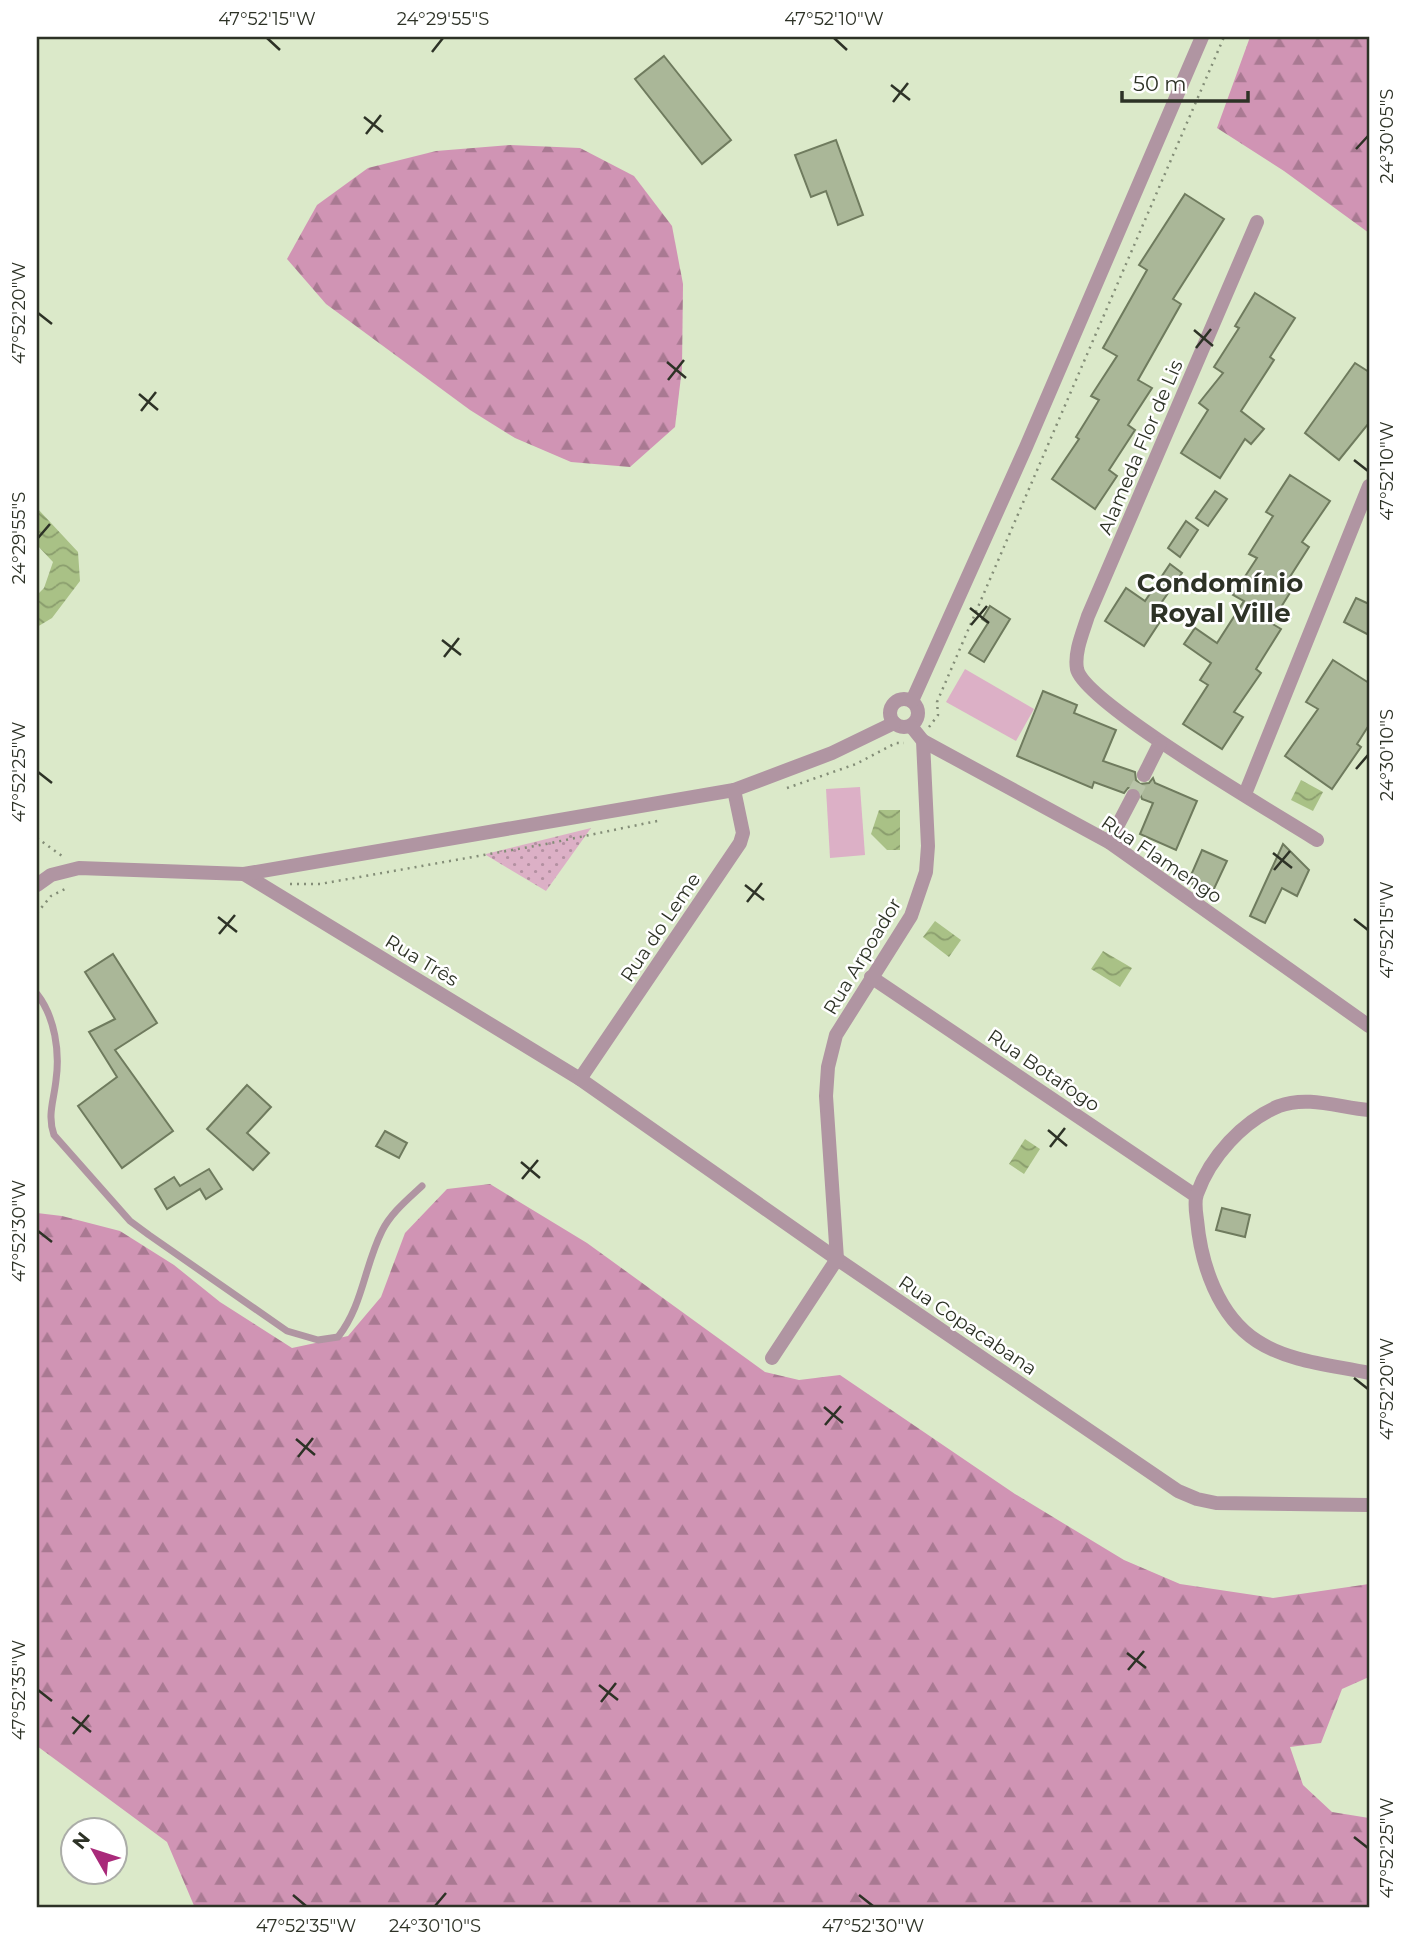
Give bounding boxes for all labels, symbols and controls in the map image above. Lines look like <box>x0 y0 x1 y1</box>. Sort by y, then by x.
text: 47°52'15"W <box>218 8 316 30</box>
text: 24°29'55"S <box>397 8 489 30</box>
text: 47°52'10"W <box>784 8 884 30</box>
scale bar <box>1122 60 1248 104</box>
text: 50 m <box>1133 71 1187 96</box>
text: 24°30'05"S <box>1376 89 1398 183</box>
text: 47°52'20"W <box>8 262 30 364</box>
street label: Alameda Flor de Lis <box>1093 357 1188 538</box>
text: 47°52'10"W <box>1376 421 1398 521</box>
text: 24°29'55"S <box>8 492 30 584</box>
district label: Condomínio Royal Ville <box>1137 567 1303 629</box>
text: 24°30'10"S <box>1376 709 1398 801</box>
text: 47°52'25"W <box>8 722 30 822</box>
street label: Rua Flamengo <box>1097 811 1226 908</box>
street label: Rua do Leme <box>615 868 705 986</box>
text: 47°52'15"W <box>1376 881 1398 979</box>
street label: Rua Arpoador <box>819 894 906 1019</box>
street label: Rua Três <box>381 930 463 991</box>
street label: Rua Botafogo <box>983 1024 1104 1117</box>
text: 47°52'30"W <box>8 1180 30 1282</box>
street label: Rua Copacabana <box>894 1271 1041 1380</box>
text: 47°52'20"W <box>1376 1338 1398 1440</box>
text: 47°52'35"W <box>8 1640 30 1740</box>
text: 47°52'25"W <box>1376 1798 1398 1898</box>
north arrow <box>60 1815 130 1885</box>
text: N <box>67 1827 95 1854</box>
text: 47°52'35"W <box>256 1915 356 1937</box>
text: 24°30'10"S <box>389 1915 481 1937</box>
text: 47°52'30"W <box>822 1915 924 1937</box>

